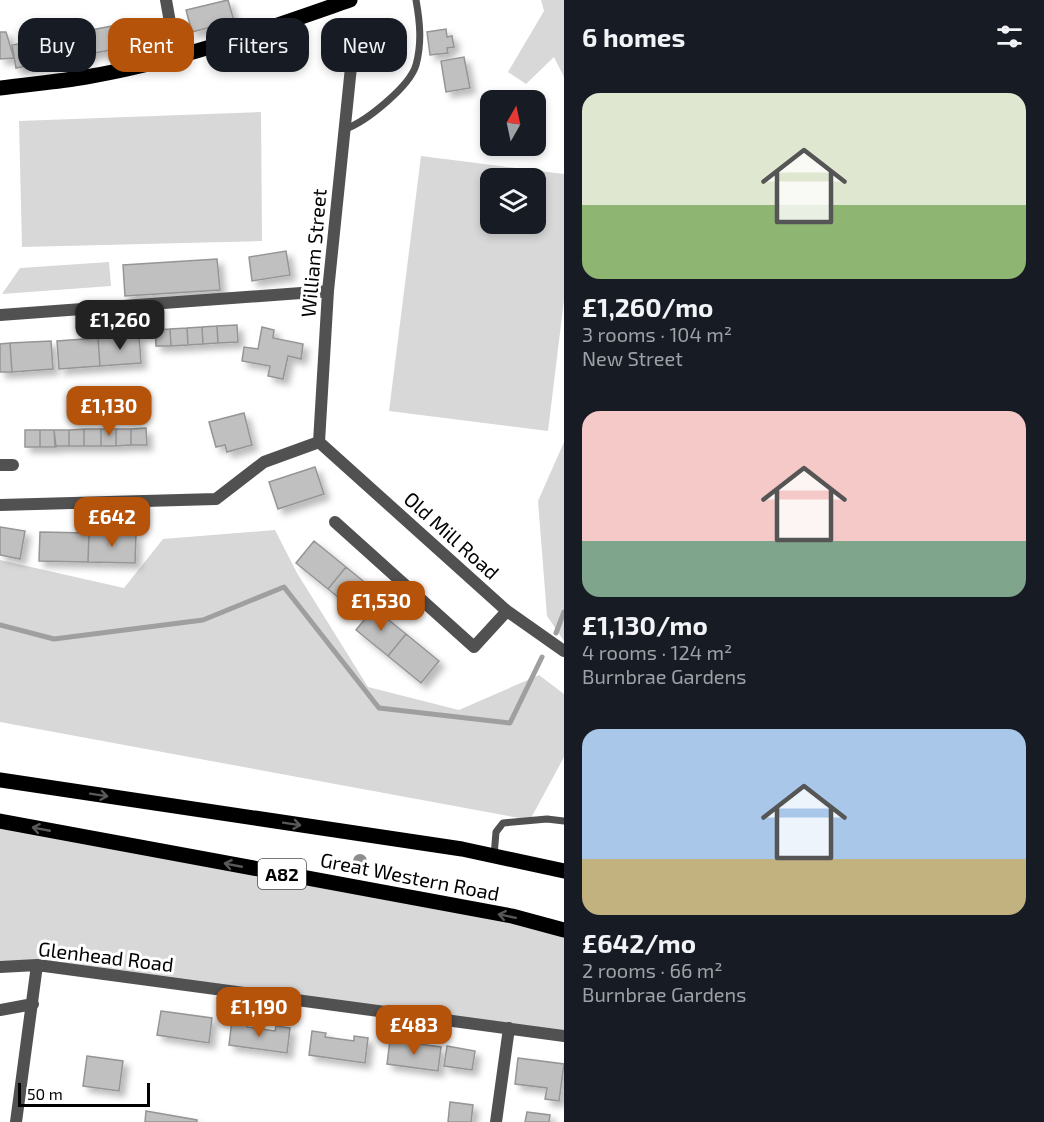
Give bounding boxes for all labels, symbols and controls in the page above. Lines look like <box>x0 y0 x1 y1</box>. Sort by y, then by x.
chip: Buy <box>18 18 96 72</box>
chip: Rent <box>108 18 194 72</box>
chip: Filters <box>206 18 309 72</box>
chip: New <box>321 18 407 72</box>
icon: filters <box>993 20 1026 53</box>
text: 6 homes <box>582 21 685 52</box>
north arrow <box>480 90 546 156</box>
map controls <box>480 90 546 234</box>
icon: home <box>750 132 858 240</box>
button: layers <box>480 168 546 234</box>
street label: William Street <box>295 187 331 318</box>
text: £1,260/mo <box>582 291 713 322</box>
pin: £1,260 <box>71 300 169 351</box>
text: £1,260 <box>89 307 151 331</box>
text: 3 rooms · 104 m² <box>582 322 732 346</box>
text: New Street <box>582 346 683 370</box>
pin: £1,130 <box>60 386 158 437</box>
text: £1,130 <box>81 393 137 417</box>
icon: home <box>750 450 858 558</box>
street label: Old Mill Road <box>400 486 504 584</box>
pin: £642 <box>76 497 148 548</box>
text: £642 <box>88 504 136 528</box>
pin: £1,530 <box>332 581 430 632</box>
text: £1,530 <box>351 588 411 612</box>
text: £1,130/mo <box>582 609 708 640</box>
text: 4 rooms · 124 m² <box>582 640 732 664</box>
text: Burnbrae Gardens <box>582 664 746 688</box>
icon: home <box>750 768 858 876</box>
one-way arrow <box>89 790 109 801</box>
one-way arrow <box>282 818 302 829</box>
one-way arrow <box>32 823 52 834</box>
street label: Great Western Road <box>318 847 502 905</box>
one-way arrow <box>224 859 243 870</box>
road number: A82 <box>258 859 306 889</box>
one-way arrow <box>498 910 518 921</box>
text: £642/mo <box>582 927 696 958</box>
street label: Glenhead Road <box>37 936 175 976</box>
text: 2 rooms · 66 m² <box>582 958 723 982</box>
text: Burnbrae Gardens <box>582 982 746 1006</box>
pin: £1,190 <box>210 987 308 1038</box>
text: £1,190 <box>230 994 288 1018</box>
pin: £483 <box>378 1005 450 1056</box>
text: £483 <box>390 1012 438 1036</box>
scale bar <box>18 1080 150 1108</box>
text: 50 m <box>27 1084 63 1103</box>

